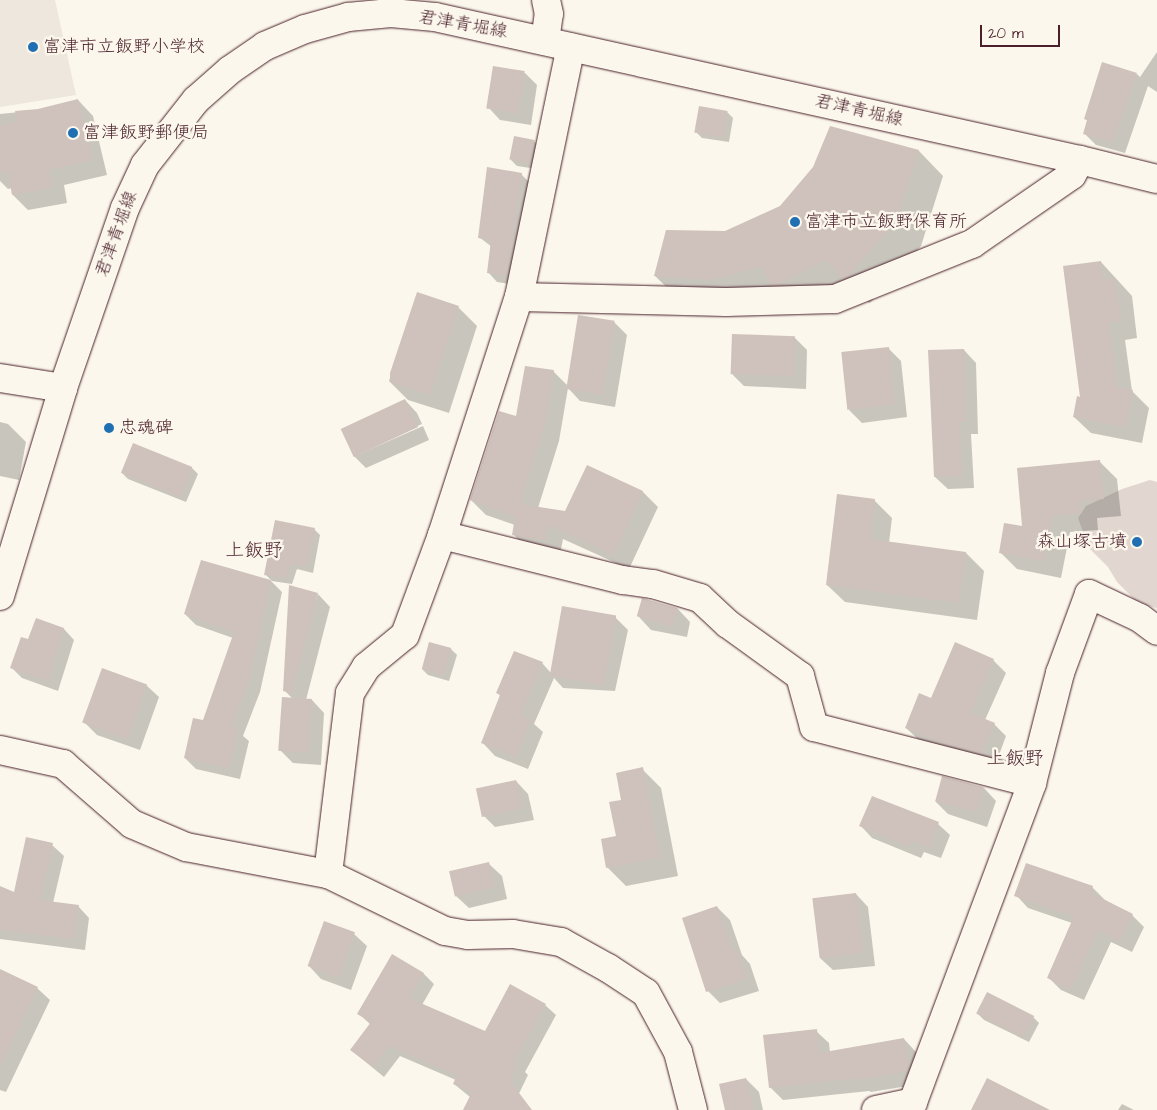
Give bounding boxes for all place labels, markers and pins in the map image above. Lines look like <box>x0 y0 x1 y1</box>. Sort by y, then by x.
place label: 富津市立飯野小学校 <box>43 36 205 58</box>
marker: 富津市立飯野小学校 <box>27 41 39 53</box>
place label: 富津飯野郵便局 <box>83 122 209 144</box>
marker: 富津飯野郵便局 <box>67 127 79 139</box>
place label: 富津市立飯野保育所 <box>805 211 967 233</box>
marker: 富津市立飯野保育所 <box>789 216 801 228</box>
place label: 忠魂碑 <box>119 417 173 439</box>
marker: 忠魂碑 <box>103 422 115 434</box>
place label: 森山塚古墳 <box>1037 531 1127 553</box>
marker: 森山塚古墳 <box>1131 536 1143 548</box>

